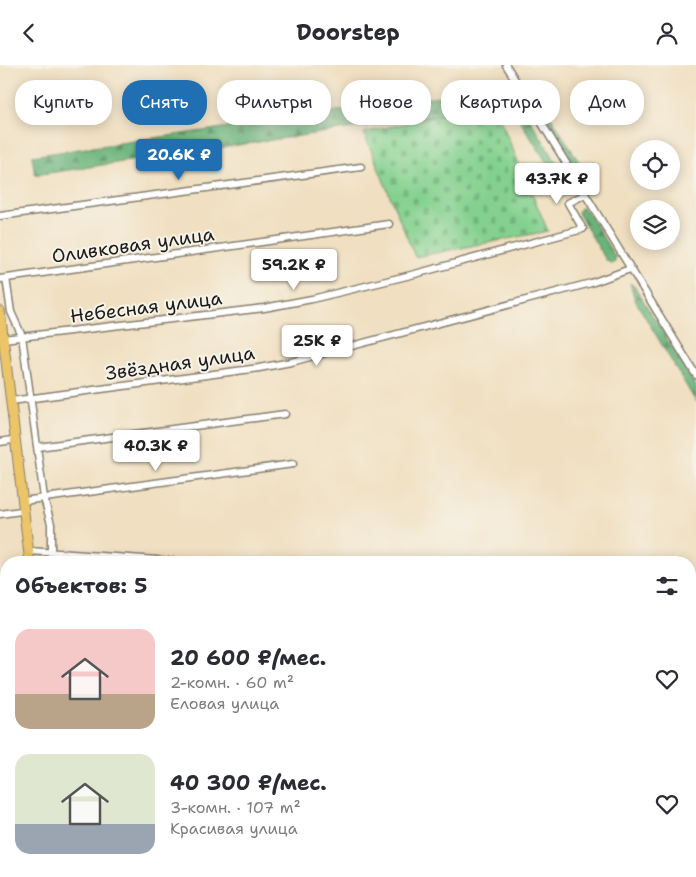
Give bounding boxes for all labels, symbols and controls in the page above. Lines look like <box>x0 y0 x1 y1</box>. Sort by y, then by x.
text: Doorstep <box>296 18 400 47</box>
icon: back <box>15 19 43 47</box>
icon: person <box>653 19 681 47</box>
chip: Купить <box>15 80 112 125</box>
chip: Снять <box>122 80 207 125</box>
chip: Фильтры <box>217 80 331 125</box>
chip: Новое <box>341 80 431 125</box>
chip: Квартира <box>441 80 560 125</box>
chip: Дом <box>570 80 644 125</box>
pin: 20.6K ₽ <box>133 139 225 181</box>
map controls <box>630 140 680 250</box>
button: locate <box>630 140 680 190</box>
text: 20.6K ₽ <box>147 144 211 165</box>
pin: 43.7K ₽ <box>511 163 603 205</box>
text: 43.7K ₽ <box>526 168 588 189</box>
button: layers <box>630 200 680 250</box>
street label: Оливковая улица <box>50 221 216 269</box>
pin: 59.2K ₽ <box>248 249 340 291</box>
text: 59.2K ₽ <box>262 254 326 275</box>
street label: Небесная улица <box>69 285 224 329</box>
pin: 25K ₽ <box>282 325 352 367</box>
text: 25K ₽ <box>293 330 341 351</box>
street label: Звёздная улица <box>104 340 256 386</box>
pin: 40.3K ₽ <box>110 429 202 472</box>
text: 40.3K ₽ <box>124 435 188 456</box>
text: Объектов: 5 <box>15 572 147 600</box>
icon: filters <box>653 572 681 600</box>
text: 20 600 ₽/мес. <box>170 644 326 672</box>
icon: home <box>55 649 115 709</box>
icon: heart <box>653 665 681 693</box>
text: 2-комн. · 60 m² <box>170 672 294 693</box>
text: Еловая улица <box>170 693 279 714</box>
text: 40 300 ₽/мес. <box>170 769 327 797</box>
icon: home <box>55 774 115 834</box>
icon: heart <box>653 790 681 818</box>
text: 3-комн. · 107 m² <box>170 797 301 818</box>
text: Красивая улица <box>170 818 298 839</box>

